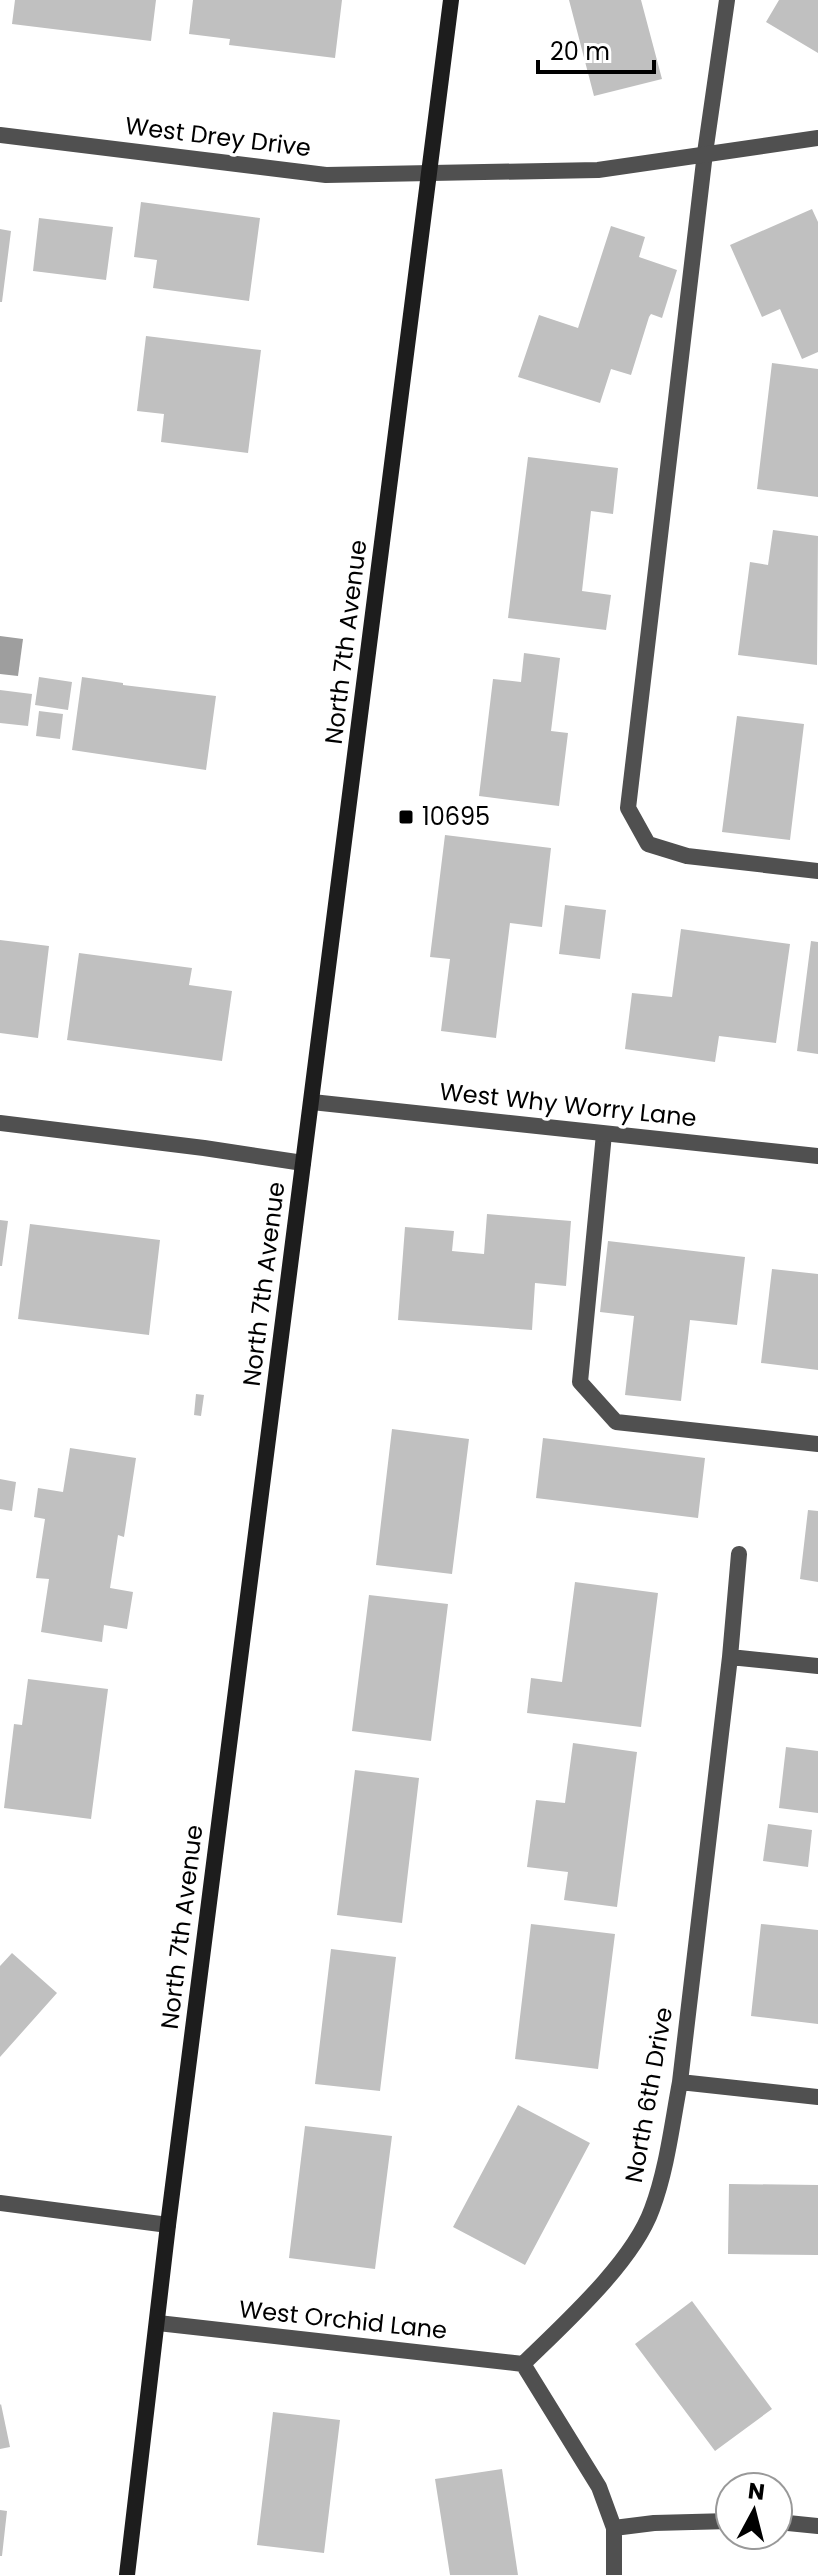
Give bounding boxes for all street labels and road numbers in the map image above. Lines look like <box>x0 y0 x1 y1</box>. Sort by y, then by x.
street label: West Drey Drive <box>123 109 313 164</box>
street label: North 7th Avenue <box>317 538 374 746</box>
street label: West Why Worry Lane <box>438 1075 698 1134</box>
street label: North 7th Avenue <box>235 1180 292 1388</box>
street label: North 7th Avenue <box>153 1823 210 2031</box>
street label: North 6th Drive <box>617 2005 680 2185</box>
street label: West Orchid Lane <box>237 2292 449 2347</box>

